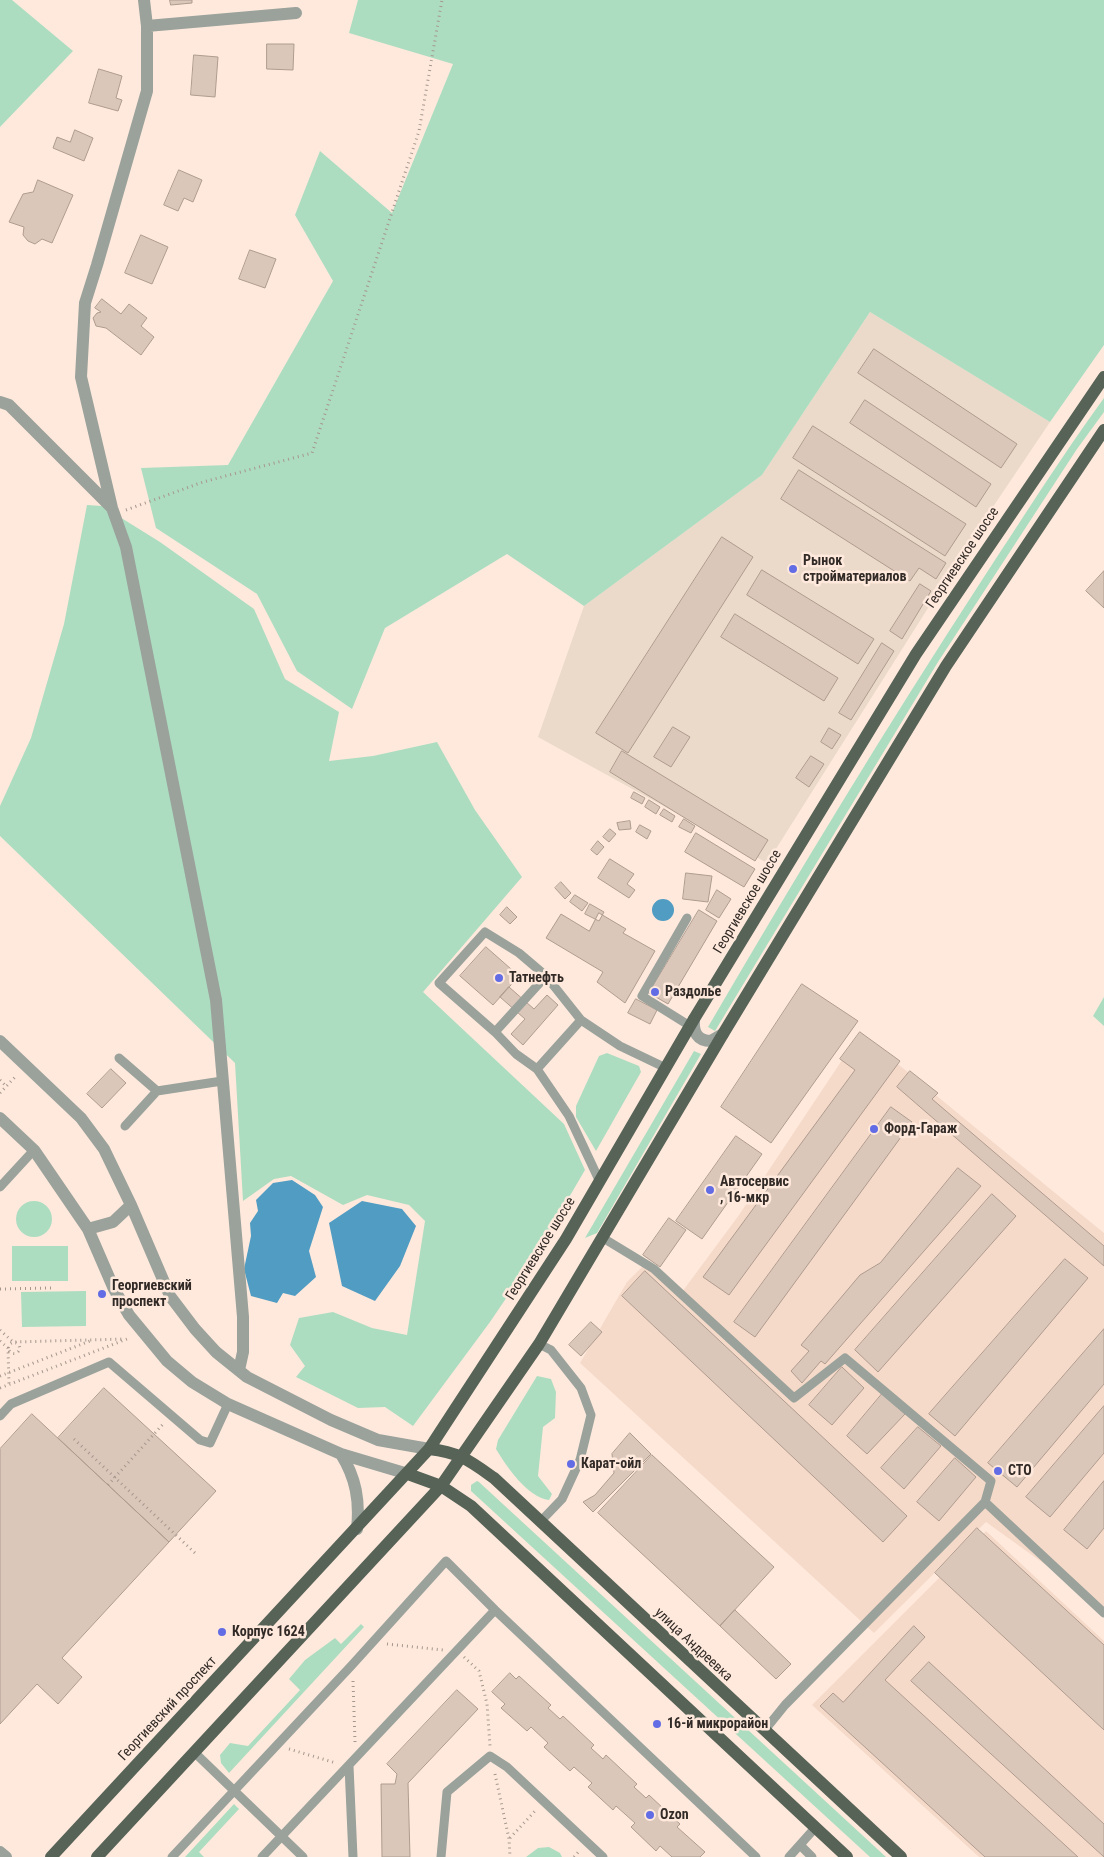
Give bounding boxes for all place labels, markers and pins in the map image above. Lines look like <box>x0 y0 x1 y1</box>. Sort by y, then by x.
place label: Рынок стройматериалов <box>803 553 907 586</box>
marker: Рынок стройматериалов <box>787 563 799 575</box>
place label: Татнефть <box>509 970 564 986</box>
marker: Татнефть <box>493 972 505 984</box>
place label: Раздолье <box>665 984 721 1000</box>
marker: Раздолье <box>649 986 661 998</box>
place label: Форд-Гараж <box>884 1121 957 1137</box>
marker: Форд-Гараж <box>868 1123 880 1135</box>
place label: Автосервис , 16-мкр <box>720 1174 789 1206</box>
marker: Автосервис , 16-мкр <box>704 1184 716 1196</box>
place label: Георгиевский проспект <box>112 1278 192 1310</box>
marker: Георгиевский проспект <box>96 1288 108 1300</box>
place label: Карат-ойл <box>581 1456 641 1472</box>
marker: Карат-ойл <box>565 1458 577 1470</box>
place label: СТО <box>1008 1463 1032 1479</box>
marker: СТО <box>992 1465 1004 1477</box>
place label: Корпус 1624 <box>232 1624 305 1640</box>
marker: Корпус 1624 <box>216 1626 228 1638</box>
place label: 16-й микрорайон <box>667 1716 768 1732</box>
marker: 16-й микрорайон <box>651 1718 663 1730</box>
place label: Ozon <box>660 1807 689 1823</box>
marker: Ozon <box>644 1809 656 1821</box>

